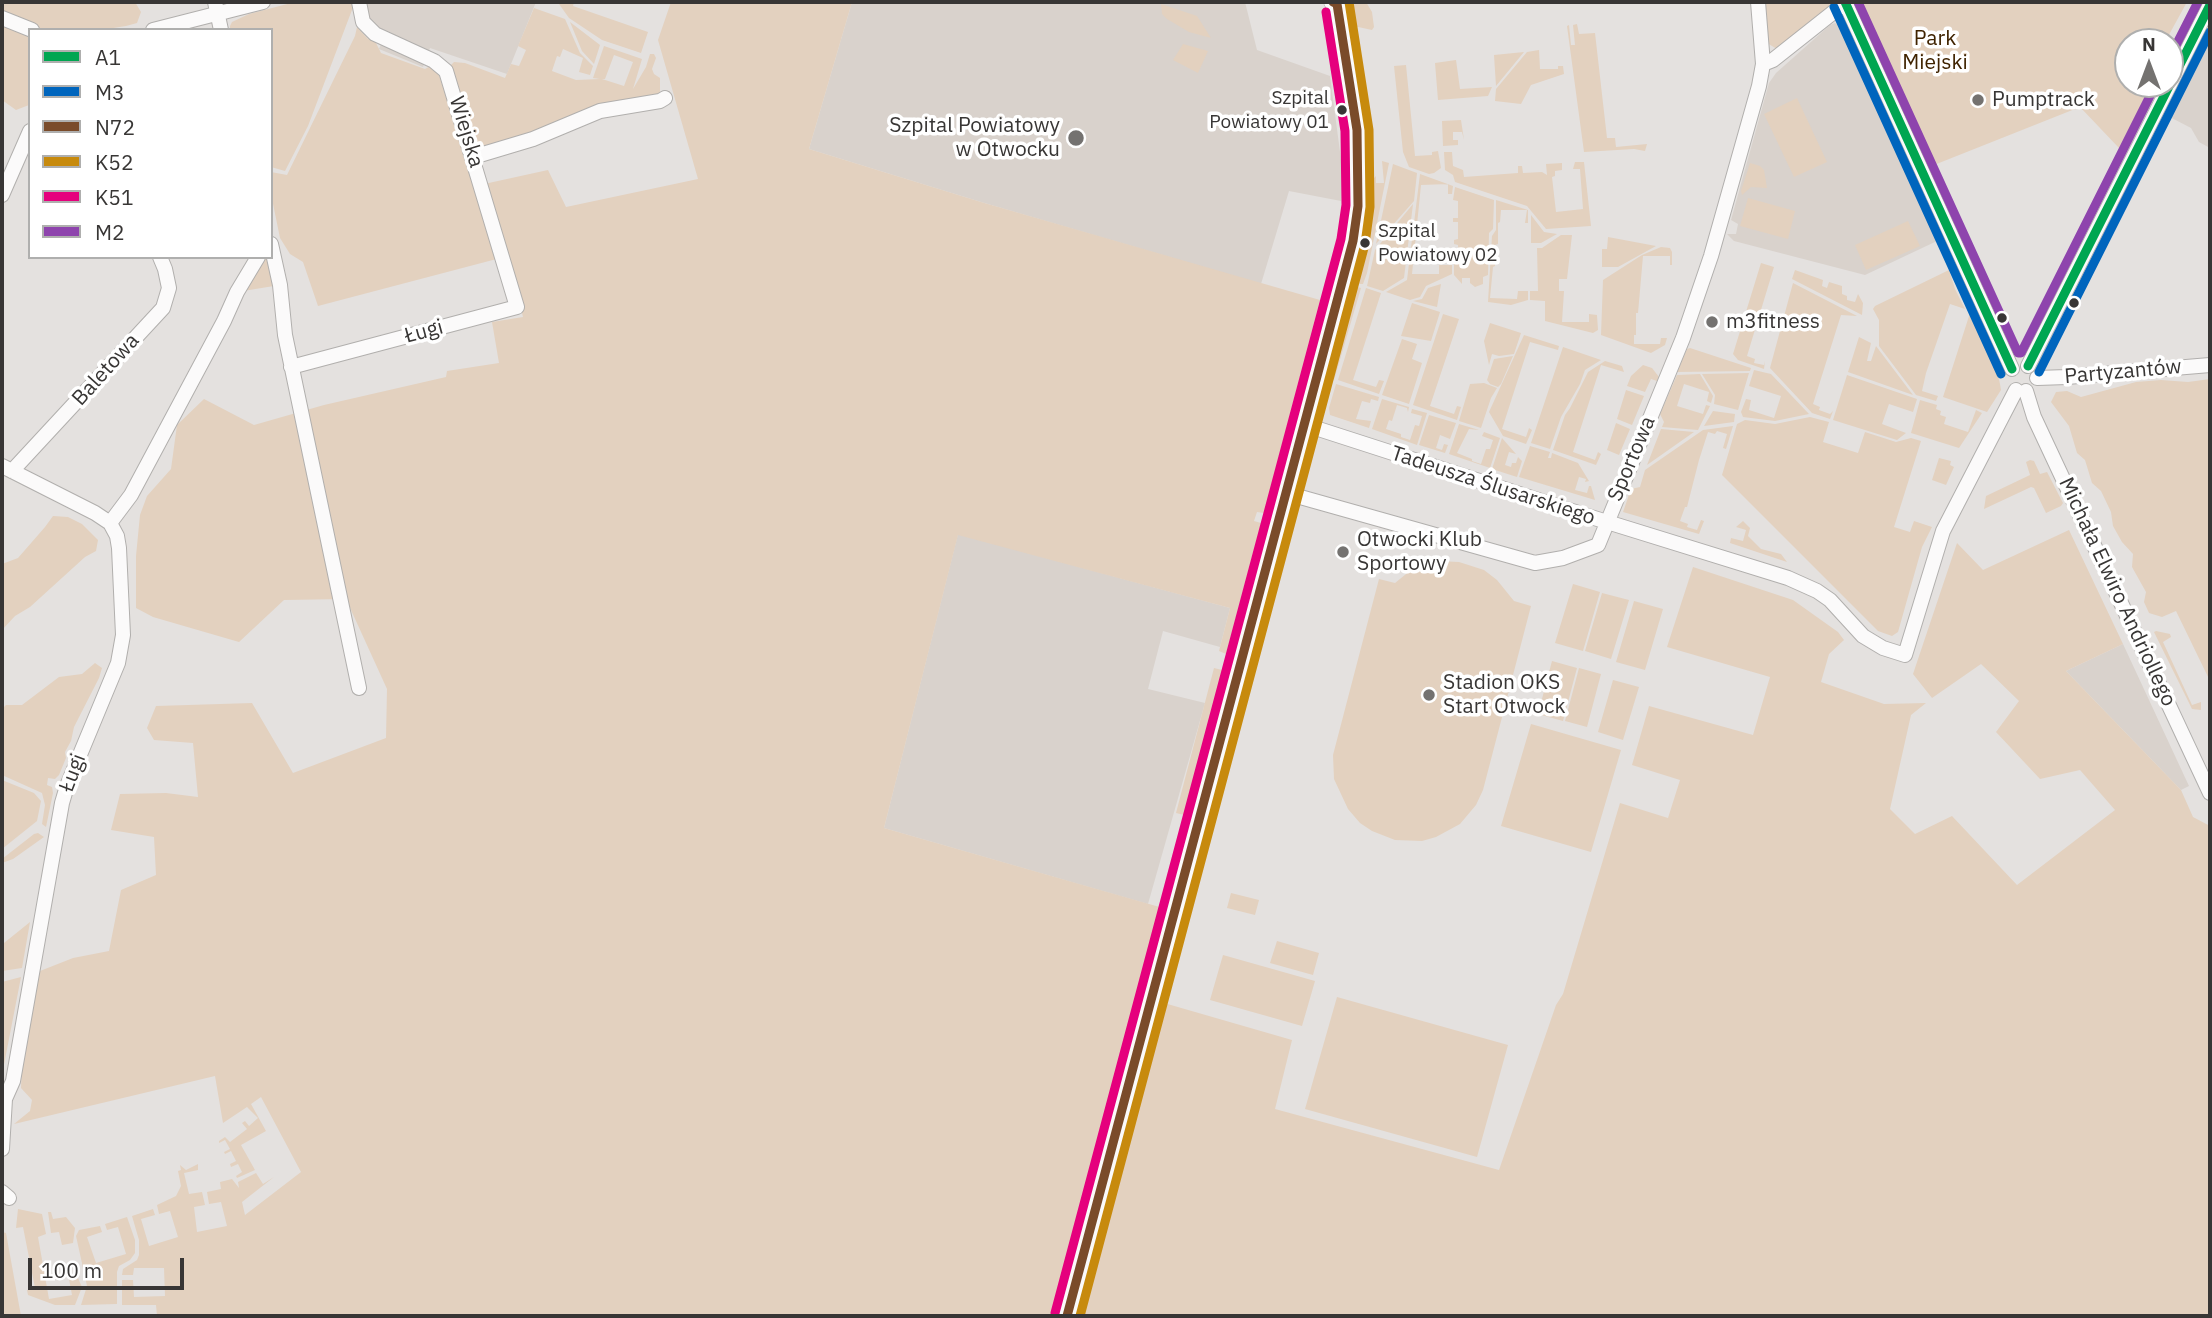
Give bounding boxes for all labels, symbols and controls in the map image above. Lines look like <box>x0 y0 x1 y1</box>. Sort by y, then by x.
park label: Park Miejski <box>1902 26 1968 76</box>
legend <box>28 28 273 259</box>
north arrow <box>2114 28 2184 98</box>
text: N <box>2142 32 2156 56</box>
text: A1 <box>95 43 121 71</box>
text: M3 <box>95 78 125 106</box>
place label: Pumptrack <box>1992 87 2095 113</box>
place label: Szpital Powiatowy 01 <box>1209 88 1329 132</box>
marker: Pumptrack <box>1970 92 1986 108</box>
street label: Wiejska <box>443 93 489 171</box>
marker: Szpital Powiatowy 01 <box>1335 103 1349 117</box>
text: N72 <box>95 113 135 141</box>
place label: Szpital Powiatowy w Otwocku <box>889 113 1060 163</box>
marker: Szpital Powiatowy w Otwocku <box>1066 128 1086 148</box>
text: K52 <box>95 148 134 176</box>
text: K51 <box>95 183 134 211</box>
text: M2 <box>95 218 125 246</box>
place label: Szpital Powiatowy 02 <box>1378 221 1498 265</box>
marker: Szpital Powiatowy 02 <box>1358 236 1372 250</box>
unlabelled marker <box>2067 296 2081 310</box>
place label: m3fitness <box>1726 309 1820 335</box>
unlabelled marker <box>1995 311 2009 325</box>
marker: m3fitness <box>1704 314 1720 330</box>
street label: Ługi <box>402 315 446 349</box>
street label: Baletowa <box>67 329 145 411</box>
street label: Partyzantów <box>2063 354 2183 390</box>
street label: Sportowa <box>1603 413 1661 505</box>
street label: Tadeusza Ślusarskiego <box>1388 441 1598 531</box>
street label: Michała Elwiro Andriollego <box>2053 474 2181 710</box>
place label: Otwocki Klub Sportowy <box>1357 527 1482 577</box>
marker: Otwocki Klub Sportowy <box>1335 544 1351 560</box>
place label: Stadion OKS Start Otwock <box>1443 670 1566 720</box>
marker: Stadion OKS Start Otwock <box>1421 687 1437 703</box>
street label: Ługi <box>54 750 92 796</box>
scale bar <box>32 1244 187 1288</box>
text: 100 m <box>41 1256 102 1284</box>

